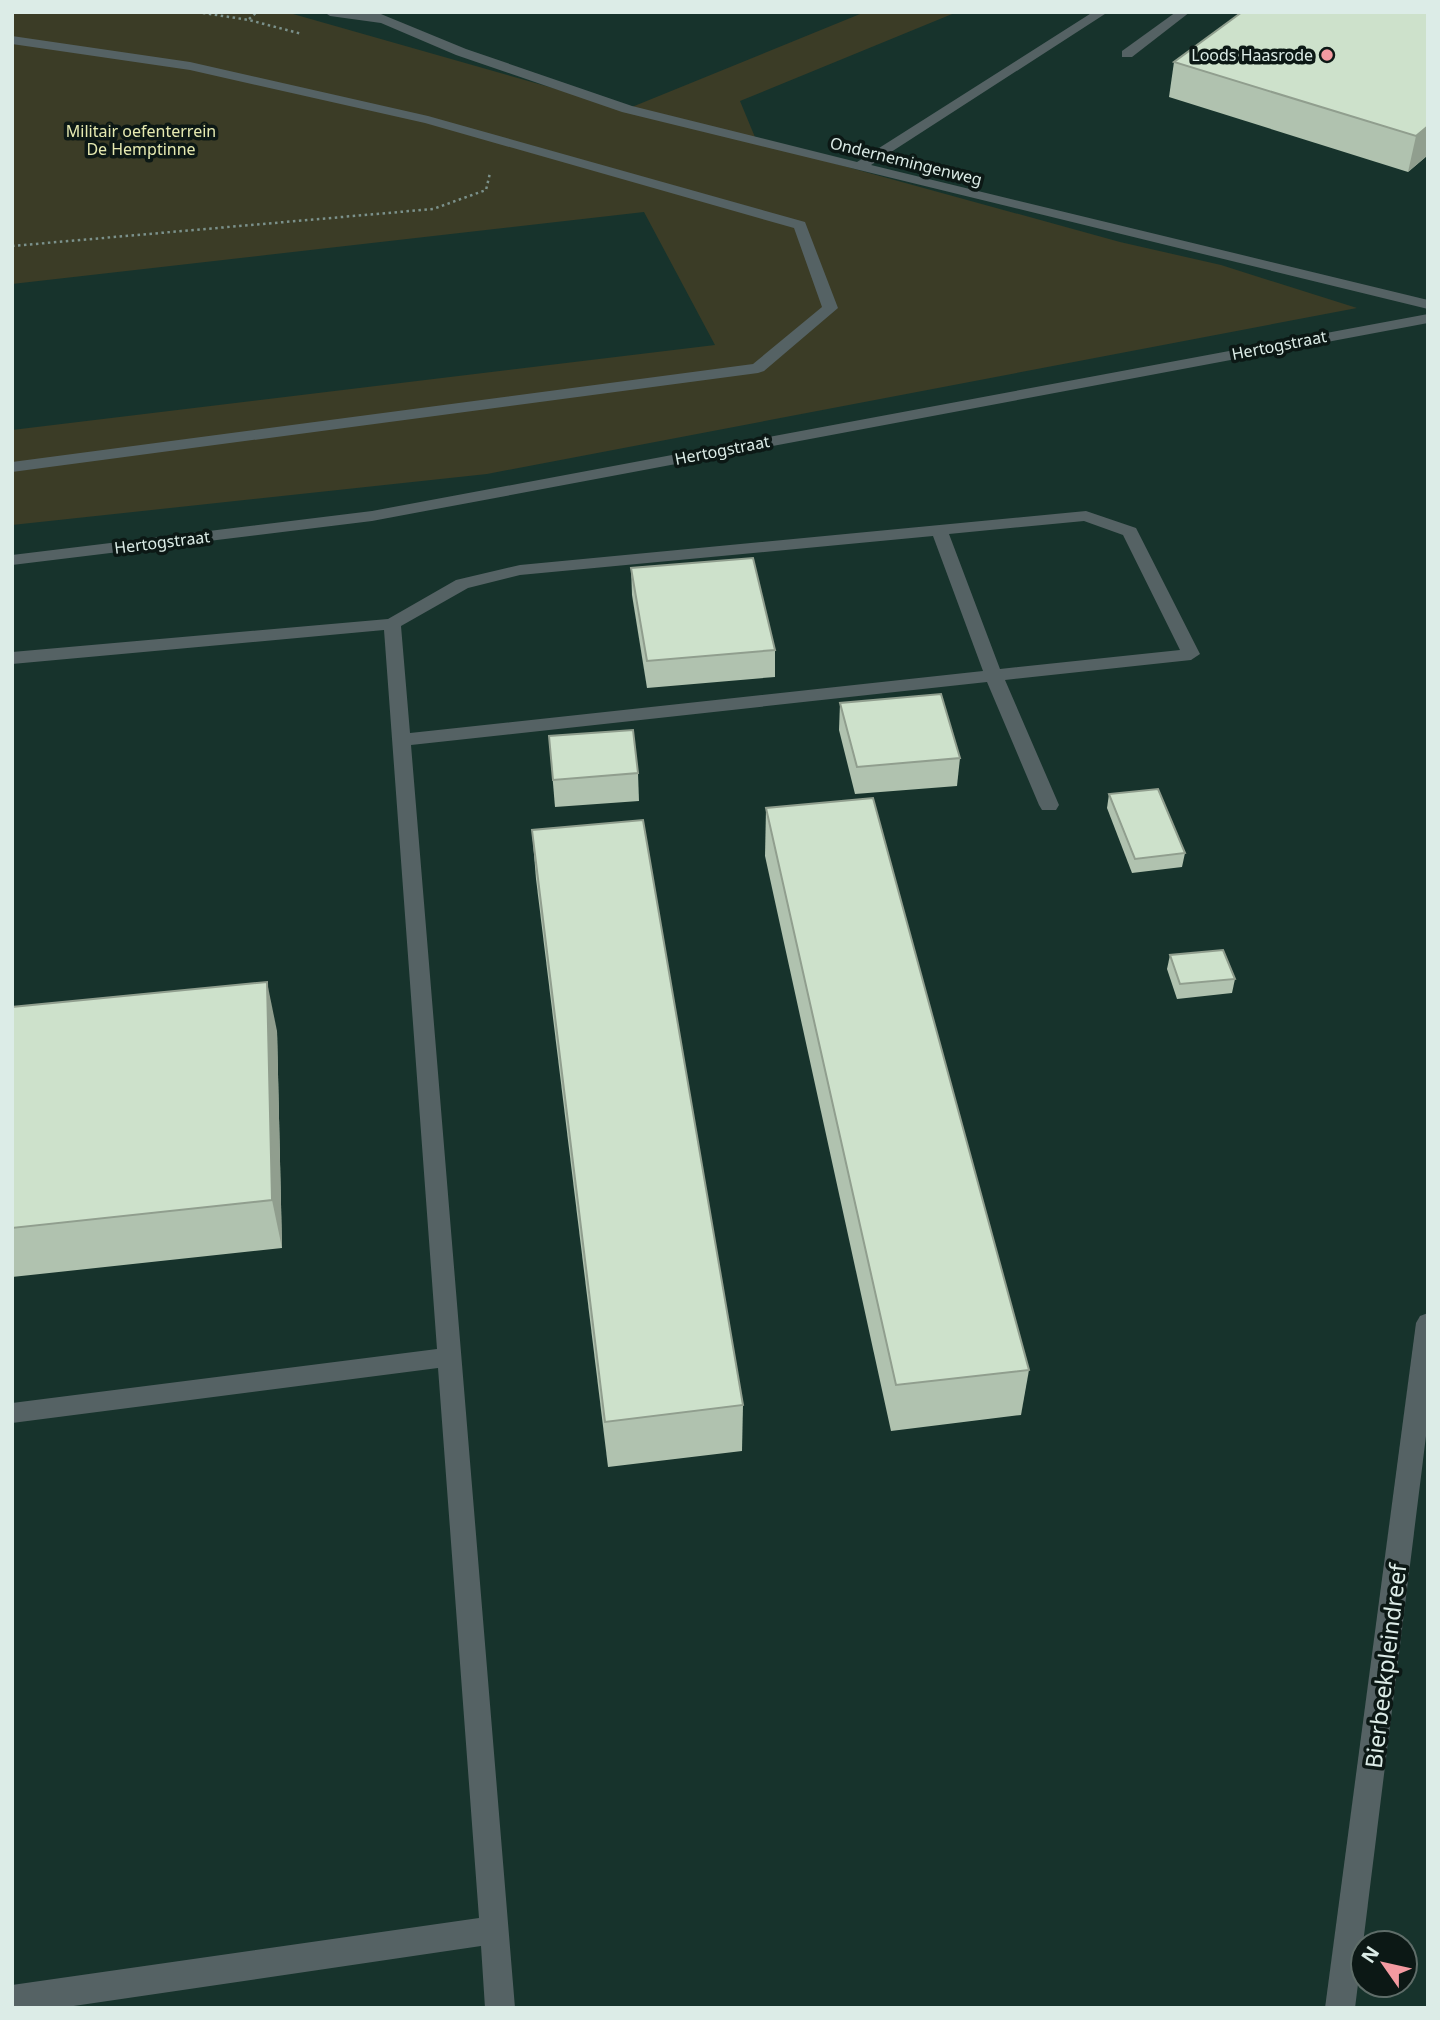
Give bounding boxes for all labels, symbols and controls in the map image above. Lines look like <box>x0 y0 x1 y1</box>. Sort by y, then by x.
place label: Loods Haasrode <box>1191 44 1313 66</box>
marker: Loods Haasrode <box>1319 47 1335 63</box>
park label: Militair oefenterrein De Hemptinne <box>66 120 216 160</box>
street label: Ondernemingenweg <box>828 131 984 191</box>
street label: Hertogstraat <box>1230 325 1329 365</box>
street label: Hertogstraat <box>673 430 772 470</box>
street label: Hertogstraat <box>113 525 211 559</box>
street label: Bierbeekpleindreef <box>1357 1561 1414 1770</box>
north arrow <box>1349 1929 1419 1999</box>
text: N <box>1355 1941 1385 1968</box>

